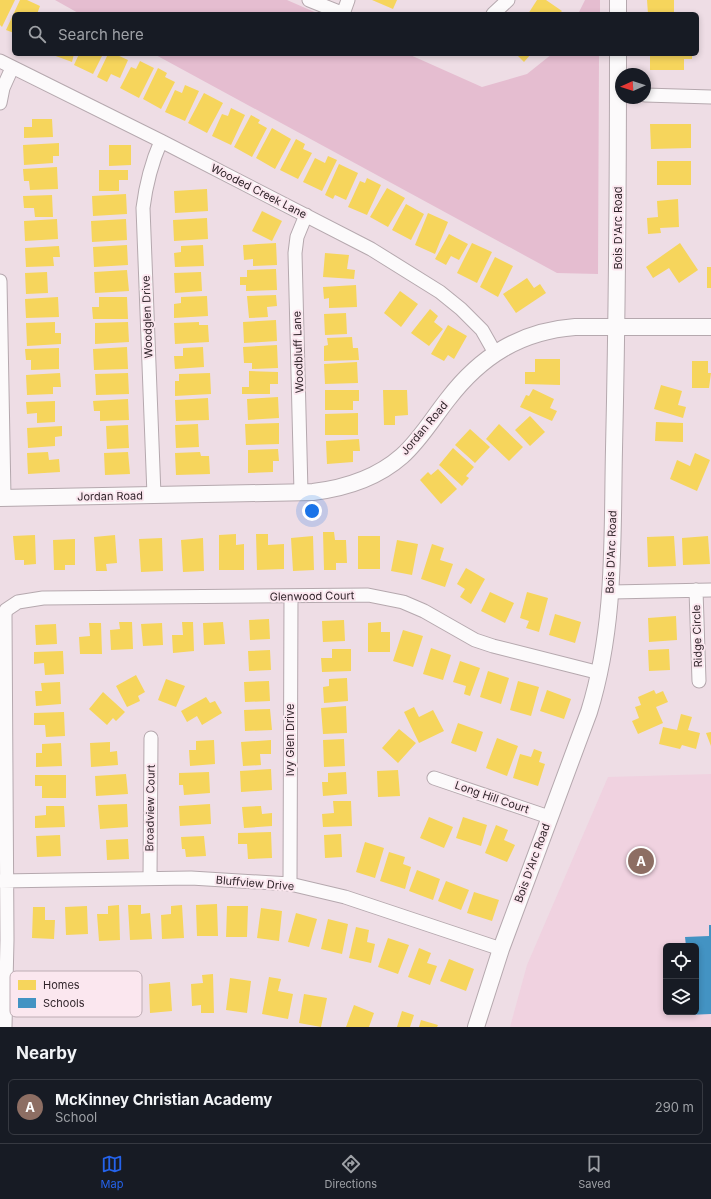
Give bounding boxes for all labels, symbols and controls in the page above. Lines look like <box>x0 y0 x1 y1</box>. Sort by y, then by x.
search box <box>12 12 699 56</box>
icon: search <box>26 23 48 45</box>
text: Search here <box>58 25 144 44</box>
north arrow <box>615 68 651 104</box>
street label: Wooded Creek Lane <box>209 161 309 221</box>
street label: Bois D'Arc Road <box>611 186 625 270</box>
street label: Woodglen Drive <box>139 275 155 359</box>
street label: Woodbluff Lane <box>290 311 306 393</box>
street label: Jordan Road <box>397 398 451 458</box>
street label: Jordan Road <box>77 488 143 504</box>
your location <box>302 501 322 521</box>
street label: Bois D'Arc Road <box>603 510 619 594</box>
street label: Glenwood Court <box>270 588 355 604</box>
street label: Ridge Circle <box>689 604 705 668</box>
street label: Ivy Glen Drive <box>283 704 297 776</box>
street label: Broadview Court <box>142 764 158 852</box>
street label: Long Hill Court <box>453 778 531 816</box>
street label: Bois D'Arc Road <box>511 822 553 904</box>
pin: A <box>628 846 654 876</box>
street label: Bluffview Drive <box>215 873 295 893</box>
map controls <box>663 943 699 1015</box>
button: locate <box>663 943 699 979</box>
legend <box>10 971 142 1017</box>
text: Homes <box>43 978 80 992</box>
button: layers <box>663 979 699 1015</box>
text: Schools <box>43 996 85 1010</box>
text: Nearby <box>16 1043 77 1063</box>
text: McKinney Christian Academy <box>55 1090 272 1109</box>
text: A <box>25 1099 35 1115</box>
text: 290 m <box>655 1099 694 1115</box>
text: School <box>55 1109 97 1125</box>
tab: Map <box>101 1153 123 1191</box>
tab: Directions <box>325 1153 377 1191</box>
tab: Saved <box>578 1153 610 1191</box>

